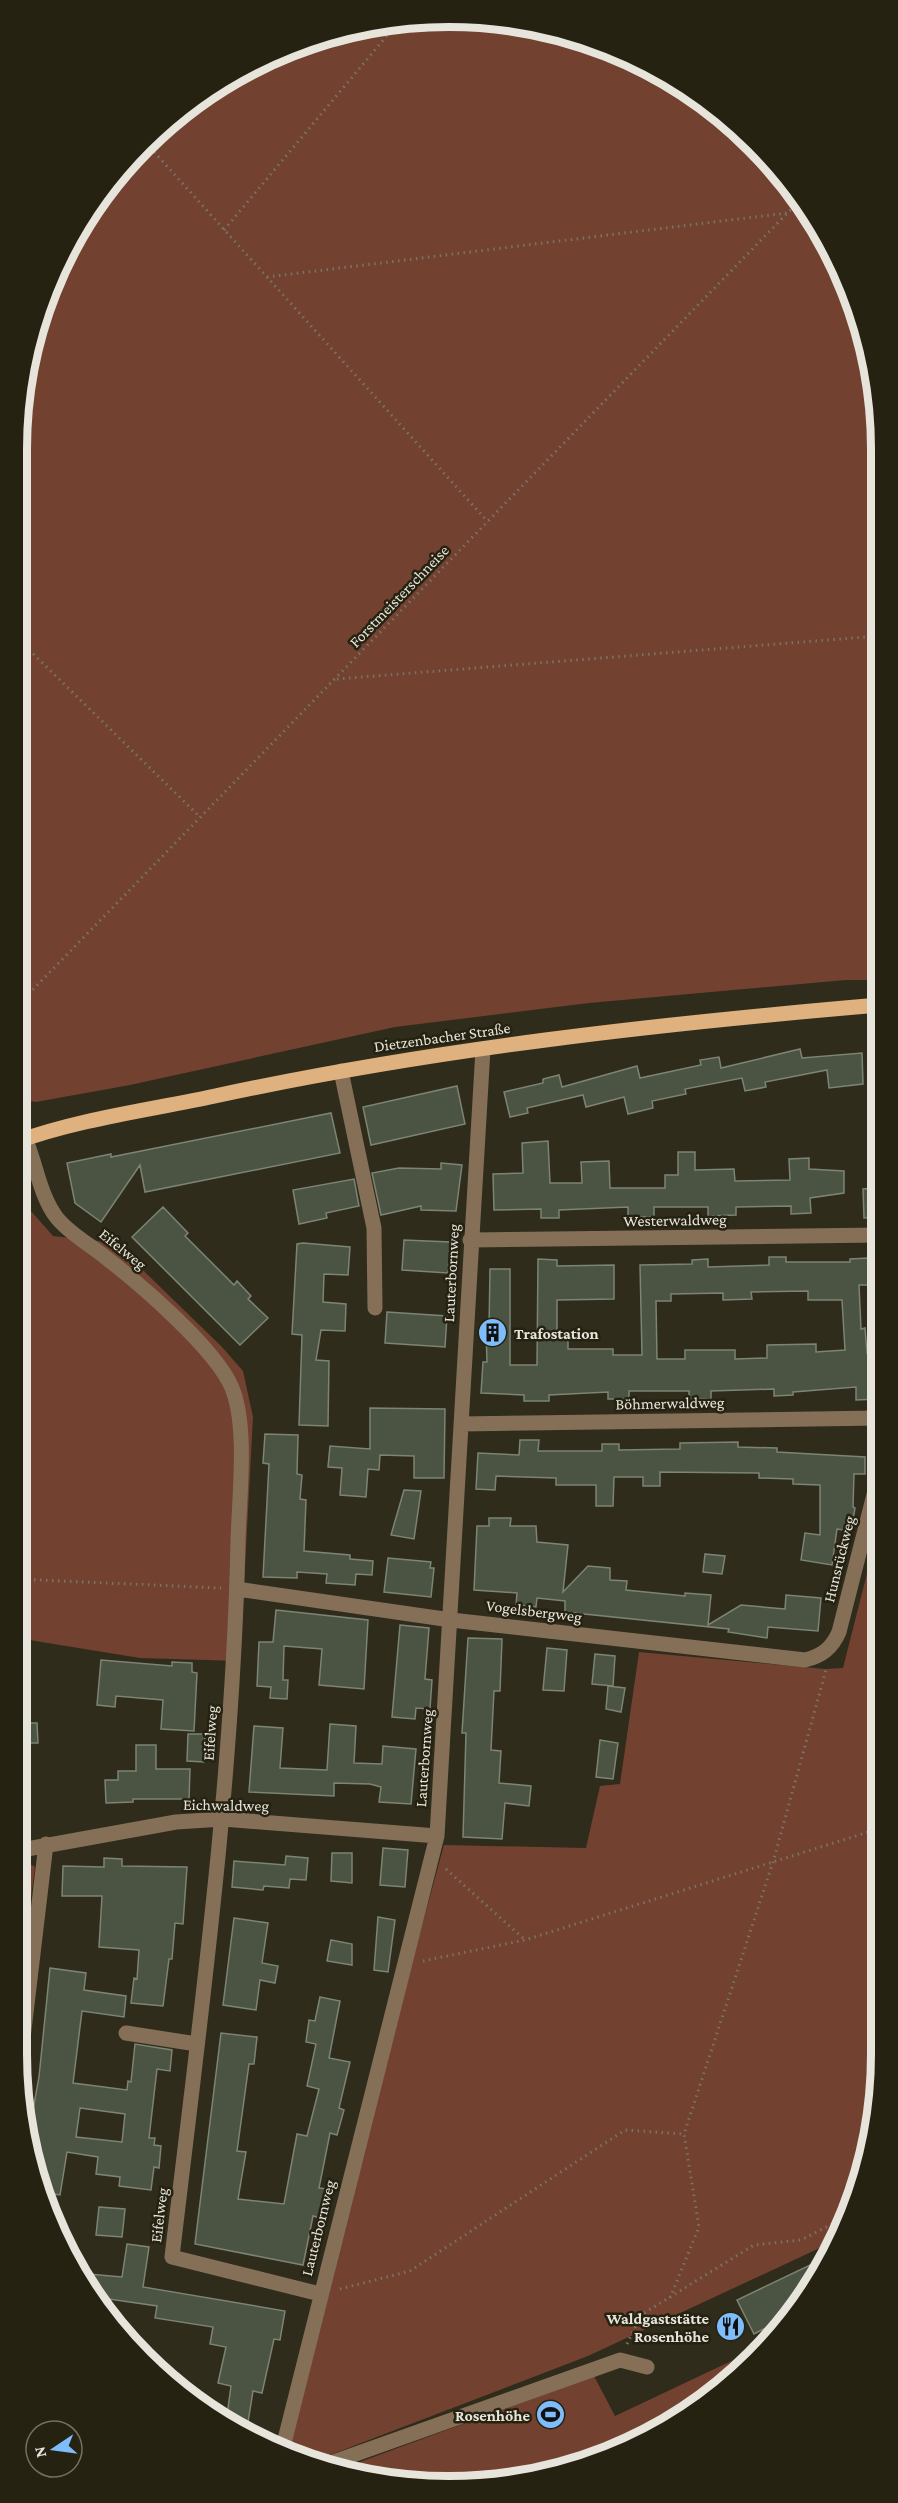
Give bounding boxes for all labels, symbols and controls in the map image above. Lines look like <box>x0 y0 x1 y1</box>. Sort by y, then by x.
street label: Forstmeisterschneise <box>346 541 452 651</box>
street label: Dietzenbacher Straße <box>373 1019 511 1055</box>
street label: Westerwaldweg <box>623 1211 727 1230</box>
street label: Lauterbornweg <box>440 1223 463 1323</box>
street label: Eifelweg <box>96 1225 150 1274</box>
building icon: Trafostation <box>477 1317 509 1349</box>
place label: Trafostation <box>514 1325 599 1342</box>
street label: Böhmerwaldweg <box>615 1394 725 1413</box>
street label: Hunsrückweg <box>820 1514 859 1604</box>
street label: Vogelsbergweg <box>485 1597 583 1626</box>
street label: Eifelweg <box>200 1705 221 1761</box>
street label: Lauterbornweg <box>412 1708 437 1808</box>
street label: Eichwaldweg <box>183 1796 269 1815</box>
street label: Lauterbornweg <box>298 2178 339 2278</box>
street label: Eifelweg <box>147 2186 172 2244</box>
place label: Waldgaststätte Rosenhöhe <box>606 2310 710 2345</box>
restaurant icon: Waldgaststätte Rosenhöhe <box>714 2311 746 2343</box>
sports icon: Rosenhöhe <box>535 2399 567 2431</box>
place label: Rosenhöhe <box>455 2407 531 2424</box>
north arrow <box>24 2419 84 2479</box>
text: N <box>30 2445 49 2459</box>

